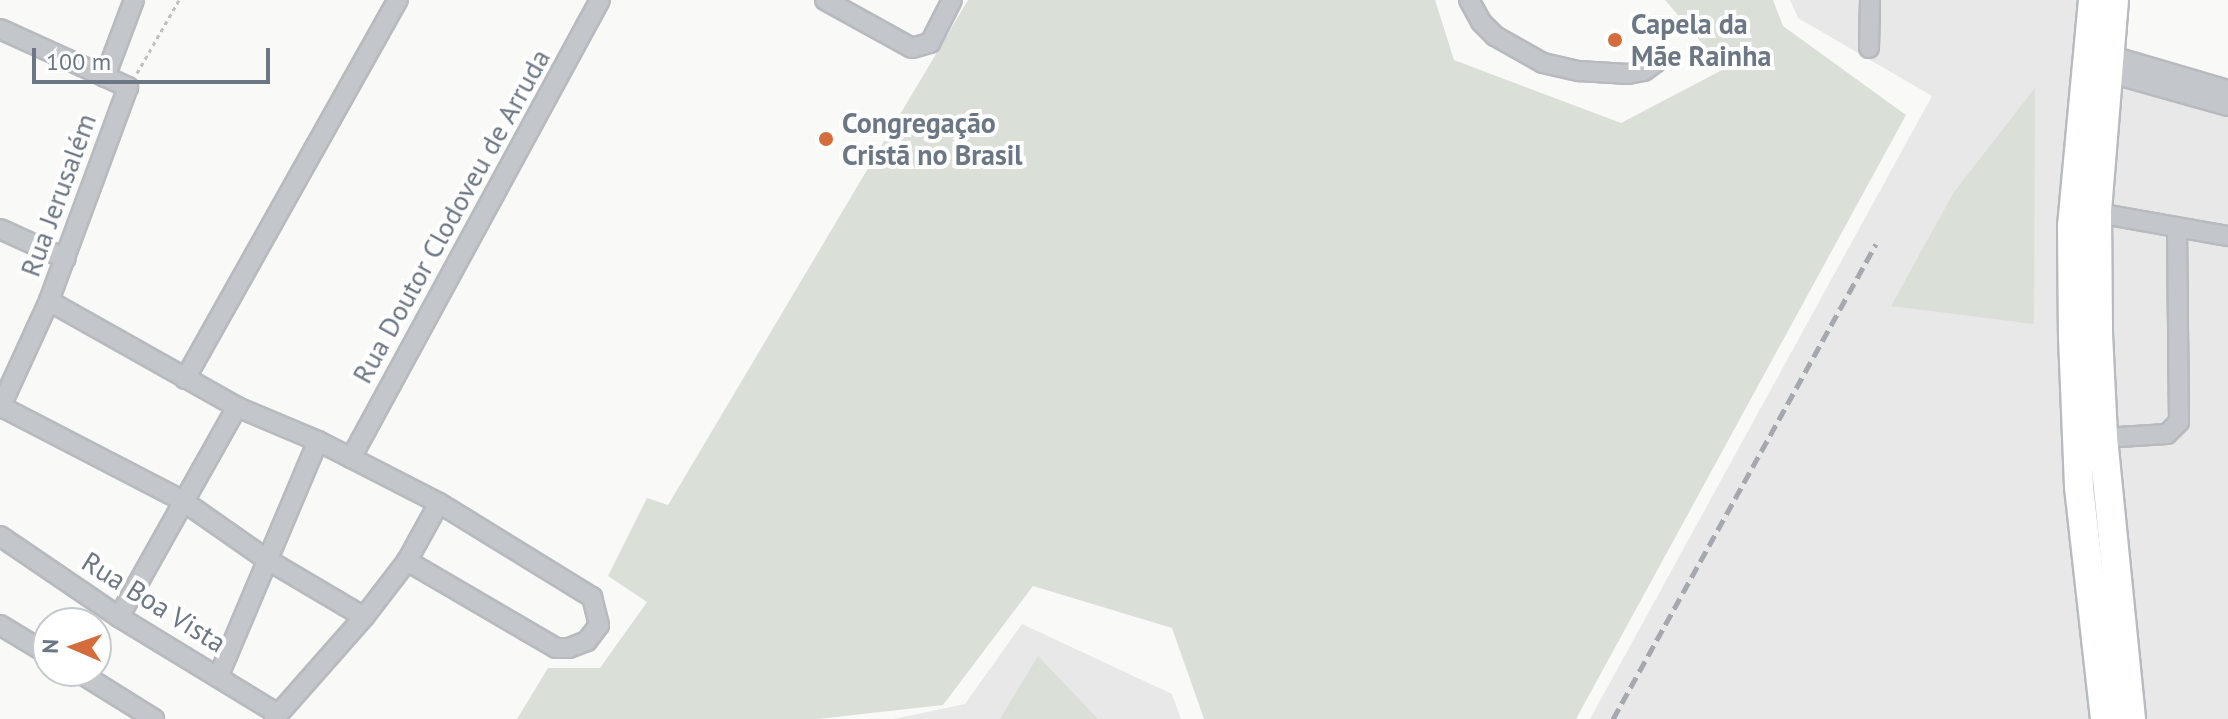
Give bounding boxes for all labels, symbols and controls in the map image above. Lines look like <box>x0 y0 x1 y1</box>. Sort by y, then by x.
place label: Capela da Mãe Rainha <box>1631 7 1771 73</box>
marker: Capela da Mãe Rainha <box>1606 31 1624 49</box>
scale bar <box>36 32 274 82</box>
street label: Rua Doutor Clodoveu de Arruda <box>345 43 557 389</box>
text: 100 m <box>46 46 111 77</box>
place label: Congregação Cristã no Brasil <box>842 106 1022 172</box>
street label: Rua Jerusalém <box>13 109 103 281</box>
marker: Congregação Cristã no Brasil <box>817 130 835 148</box>
street label: Rua Boa Vista <box>75 544 233 660</box>
north arrow <box>32 607 112 687</box>
text: N <box>36 639 64 654</box>

